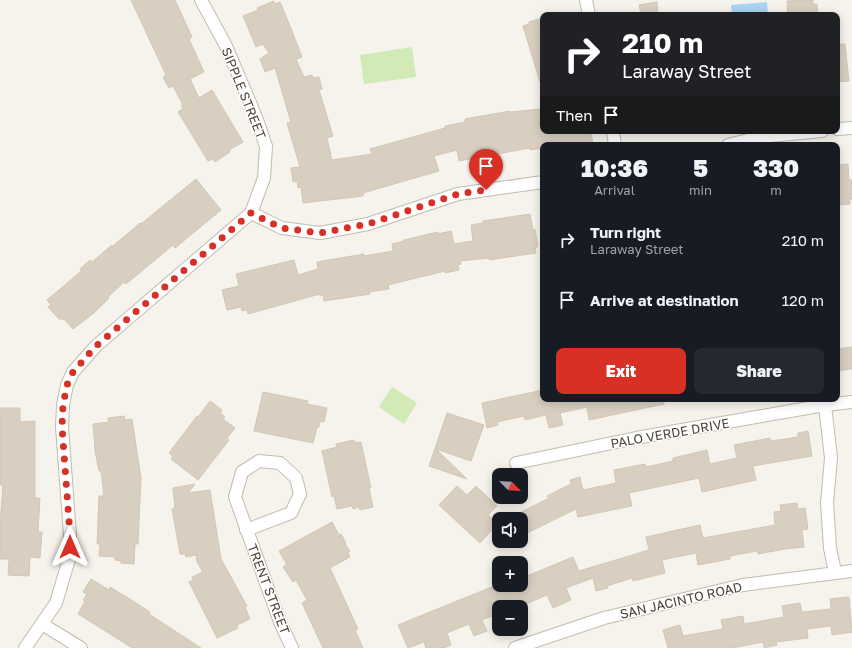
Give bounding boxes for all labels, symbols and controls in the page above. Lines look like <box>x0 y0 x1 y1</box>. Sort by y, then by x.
text: 210 m <box>622 26 703 59</box>
icon: right <box>556 28 608 80</box>
street label: SIPPLE STREET <box>218 45 270 141</box>
text: Laraway Street <box>622 60 751 82</box>
icon: arrive <box>600 104 622 126</box>
text: Then <box>556 106 592 124</box>
pin <box>469 149 503 190</box>
text: 10:36 <box>581 153 648 182</box>
text: 5 <box>693 153 708 182</box>
text: 330 <box>753 153 799 182</box>
icon: arrive <box>475 155 497 177</box>
text: Arrival <box>594 182 635 198</box>
text: min <box>689 182 712 198</box>
text: m <box>770 182 782 198</box>
text: Turn right <box>590 223 661 241</box>
icon: right <box>556 229 578 251</box>
text: 210 m <box>782 231 824 249</box>
text: Laraway Street <box>590 241 683 257</box>
icon: arrive <box>556 289 578 311</box>
text: Arrive at destination <box>590 291 739 309</box>
text: 120 m <box>782 291 824 309</box>
button: Exit <box>556 348 686 394</box>
button: Share <box>694 348 824 394</box>
street label: PALO VERDE DRIVE <box>609 415 731 451</box>
north arrow <box>492 468 528 504</box>
map controls <box>492 468 528 636</box>
button: sound <box>492 512 528 548</box>
position arrow <box>49 526 91 568</box>
street label: TRENT STREET <box>244 542 294 636</box>
button: + <box>492 556 528 592</box>
street label: SAN JACINTO ROAD <box>618 578 744 622</box>
button: − <box>492 600 528 636</box>

